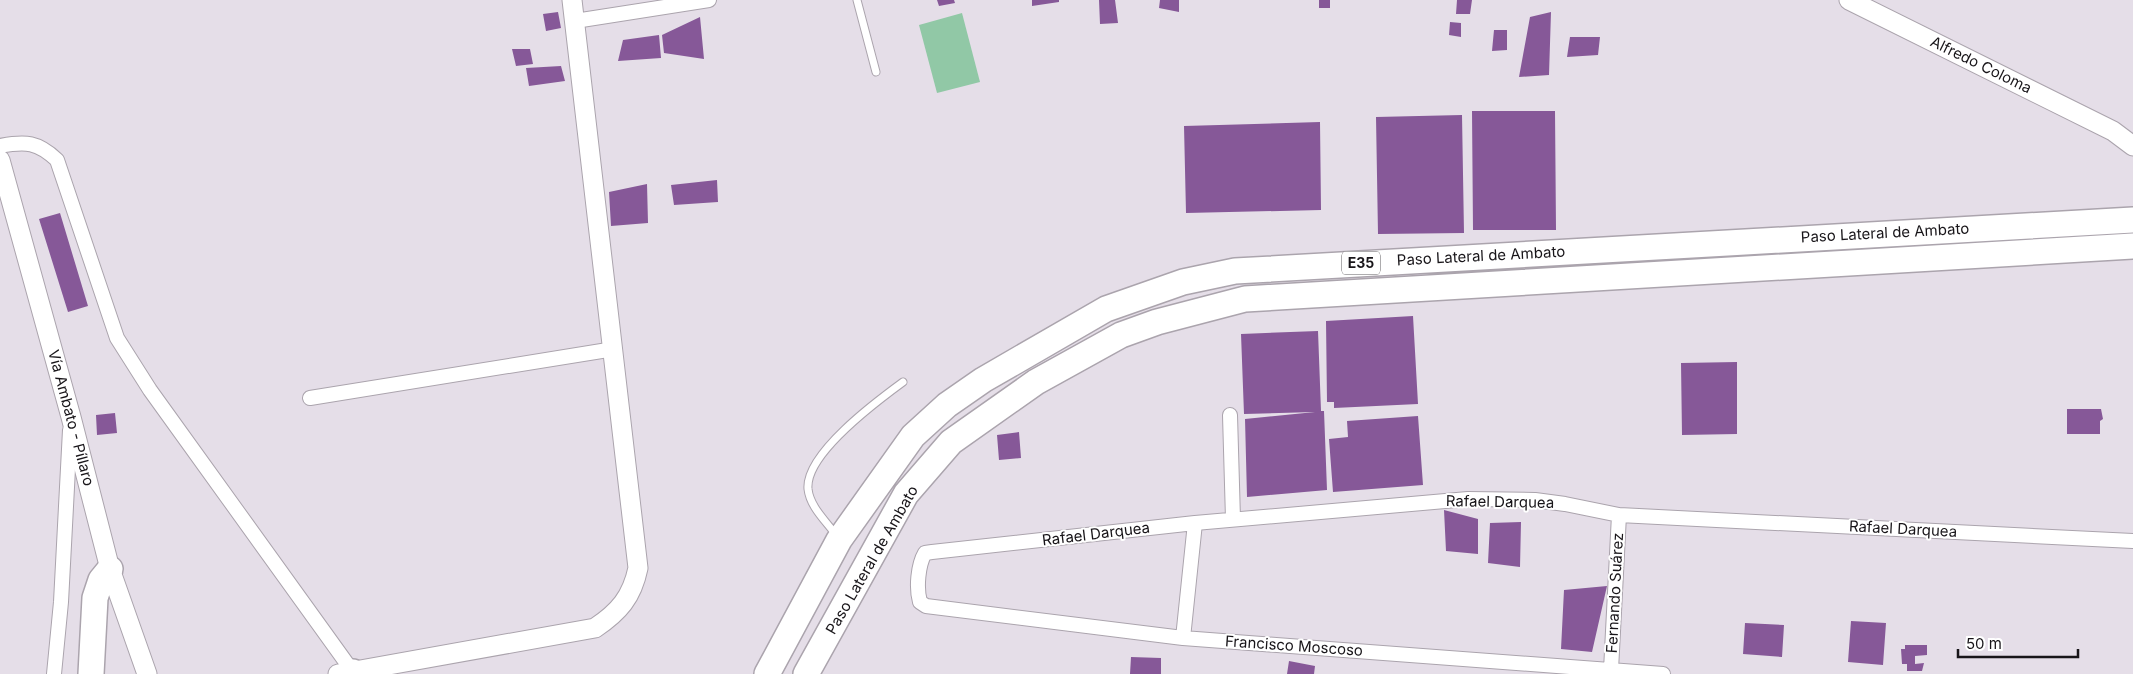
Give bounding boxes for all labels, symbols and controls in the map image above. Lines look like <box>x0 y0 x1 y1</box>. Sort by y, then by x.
street label: Alfredo Coloma <box>1928 32 2035 97</box>
street label: Paso Lateral de Ambato <box>1800 219 1970 246</box>
street label: Paso Lateral de Ambato <box>1396 242 1566 269</box>
road number: E35 <box>1342 252 1380 274</box>
street label: Vía Ambato - Píllaro <box>44 348 99 488</box>
street label: Paso Lateral de Ambato <box>821 482 922 638</box>
street label: Rafael Darquea <box>1446 491 1554 512</box>
street label: Rafael Darquea <box>1848 516 1958 541</box>
street label: Rafael Darquea <box>1041 517 1151 550</box>
street label: Fernando Suárez <box>1602 532 1627 654</box>
scale bar <box>1958 626 2078 658</box>
street label: Francisco Moscoso <box>1224 631 1364 660</box>
text: 50 m <box>1966 634 2002 653</box>

